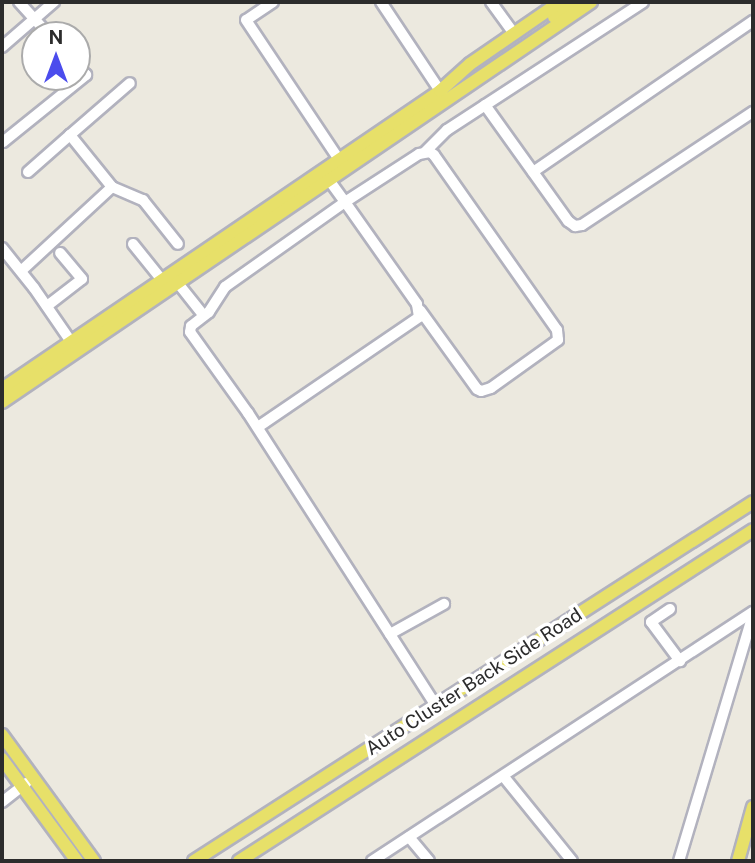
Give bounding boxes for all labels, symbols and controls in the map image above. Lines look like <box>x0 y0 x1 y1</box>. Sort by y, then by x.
north arrow <box>21 21 91 91</box>
text: N <box>49 26 63 48</box>
street label: Auto Cluster Back Side Road <box>361 603 587 761</box>

